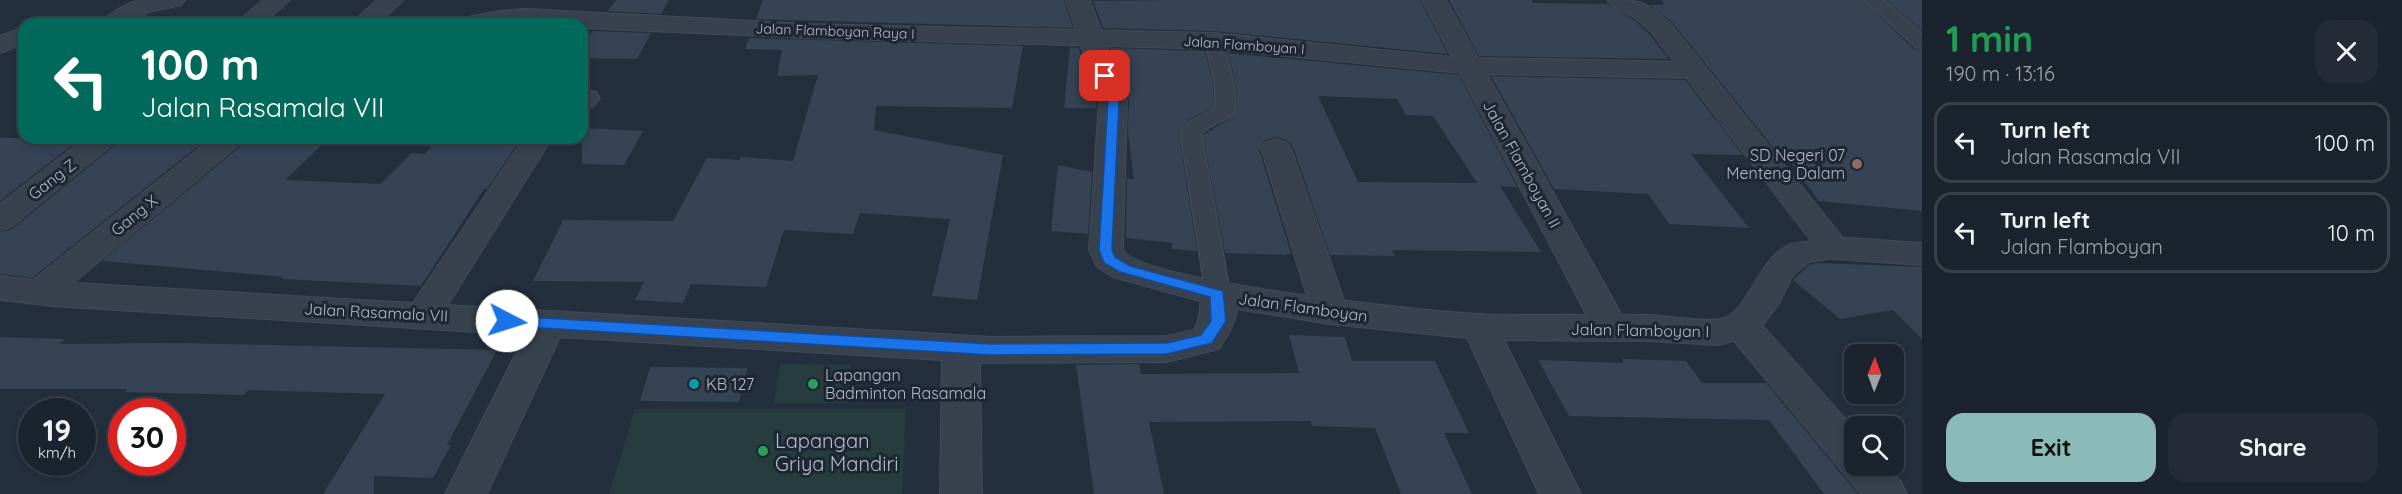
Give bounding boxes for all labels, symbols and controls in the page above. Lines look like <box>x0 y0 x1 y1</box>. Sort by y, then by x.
text: 1 min <box>1946 16 2033 61</box>
street label: Jalan Flamboyan Raya I <box>755 19 915 43</box>
button: close <box>2315 20 2378 83</box>
street label: Jalan Flamboyan I <box>1183 32 1305 58</box>
text: 100 m <box>141 38 259 91</box>
icon: left <box>42 42 120 120</box>
pin <box>1079 50 1130 101</box>
icon: arrive <box>1088 59 1121 92</box>
text: 190 m · 13:16 <box>1946 61 2055 86</box>
text: Jalan Rasamala VII <box>141 90 385 124</box>
street label: Jalan Flamboyan II <box>1479 97 1565 231</box>
text: Turn left <box>2000 116 2090 144</box>
icon: left <box>1949 126 1982 159</box>
text: 100 m <box>2315 129 2375 157</box>
text: Jalan Rasamala VII <box>2000 144 2180 169</box>
place label: SD Negeri 07 Menteng Dalam <box>1726 145 1845 183</box>
street label: Gang Z <box>24 154 80 204</box>
marker: SD Negeri 07 Menteng Dalam <box>1850 157 1864 171</box>
street label: Gang X <box>107 190 162 240</box>
text: Turn left <box>2000 206 2090 234</box>
icon: left <box>1949 216 1982 249</box>
text: 10 m <box>2328 219 2375 247</box>
text: Jalan Flamboyan <box>2000 234 2163 259</box>
street label: Jalan Flamboyan <box>1237 288 1369 326</box>
position arrow <box>475 289 539 353</box>
street label: Jalan Rasamala VII <box>303 298 449 326</box>
street label: Jalan Flamboyan I <box>1571 319 1709 341</box>
north arrow <box>1844 344 1904 404</box>
map controls <box>1844 344 1904 476</box>
place label: Lapangan Badminton Rasamala <box>825 365 986 403</box>
place label: KB 127 <box>706 374 754 394</box>
marker: KB 127 <box>687 377 701 391</box>
marker: Lapangan Badminton Rasamala <box>806 377 820 391</box>
speed limit sign: 30 <box>108 398 186 476</box>
text: 19 <box>43 411 71 449</box>
button: Exit <box>1946 413 2156 482</box>
button: Share <box>2168 413 2378 482</box>
button: search <box>1844 416 1904 476</box>
place label: Lapangan Griya Mandiri <box>775 428 898 476</box>
text: km/h <box>38 443 76 462</box>
marker: Lapangan Griya Mandiri <box>756 444 770 458</box>

